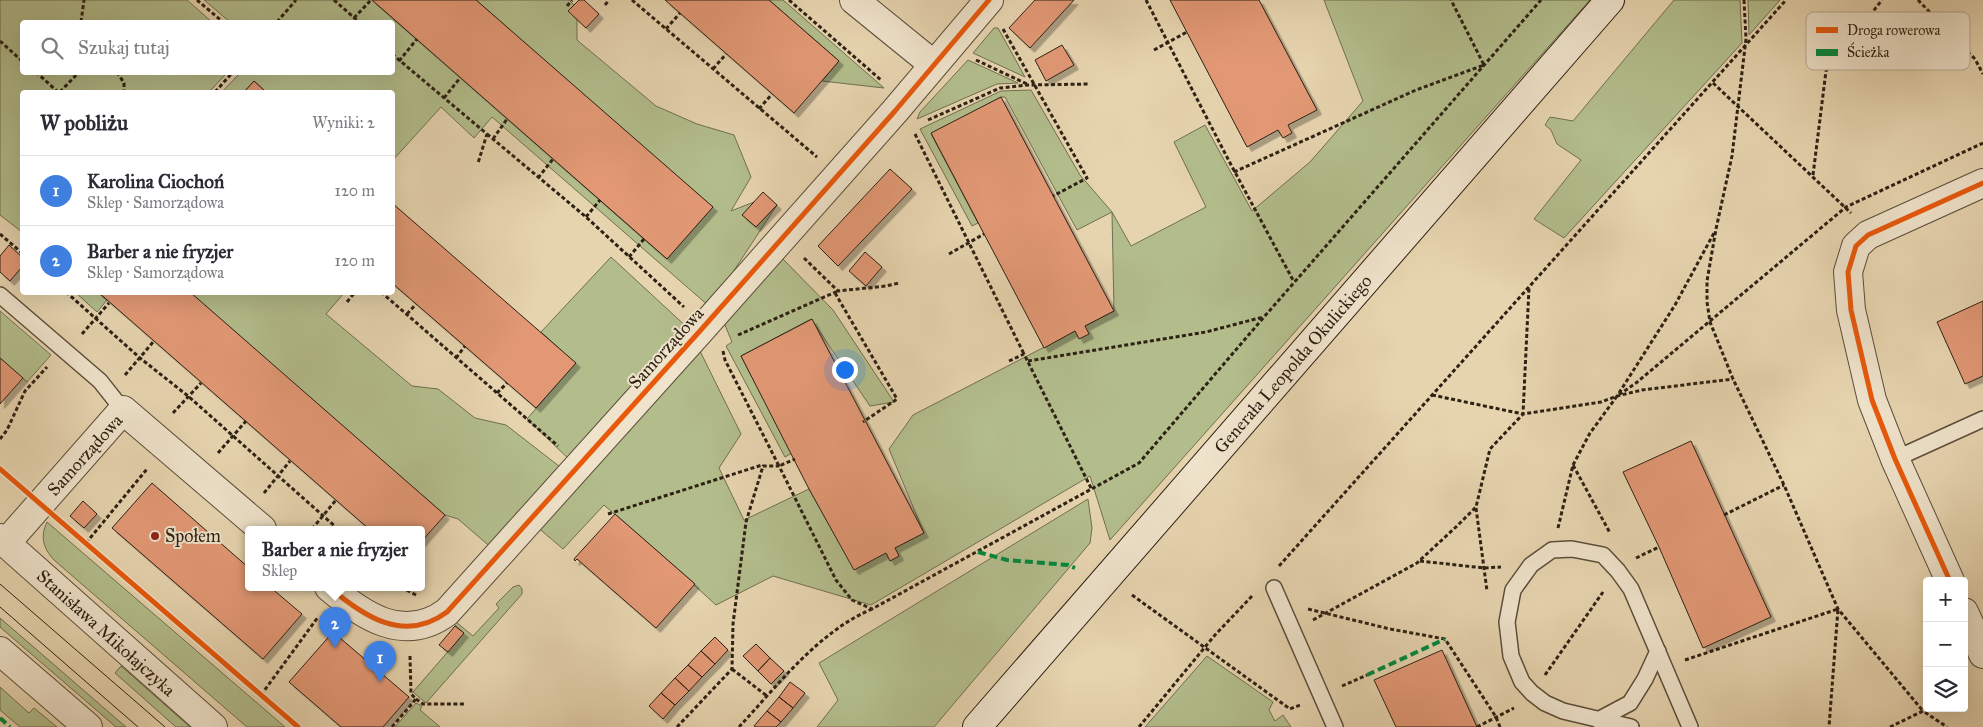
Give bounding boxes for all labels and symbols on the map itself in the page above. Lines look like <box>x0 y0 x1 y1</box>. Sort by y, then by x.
legend <box>1806 12 1970 70</box>
text: Droga rowerowa <box>1847 22 1940 39</box>
text: Ścieżka <box>1847 42 1890 61</box>
street label: Generała Leopolda Okulickiego <box>1209 270 1377 458</box>
street label: Samorządowa <box>624 302 709 393</box>
your location <box>832 357 858 383</box>
street label: Samorządowa <box>43 409 128 500</box>
place label: Społem <box>165 525 221 547</box>
marker: Społem <box>149 530 161 542</box>
street label: Stanisława Mikołajczyka <box>32 565 180 701</box>
pin: 2 <box>319 607 351 648</box>
pin: 1 <box>364 641 396 682</box>

